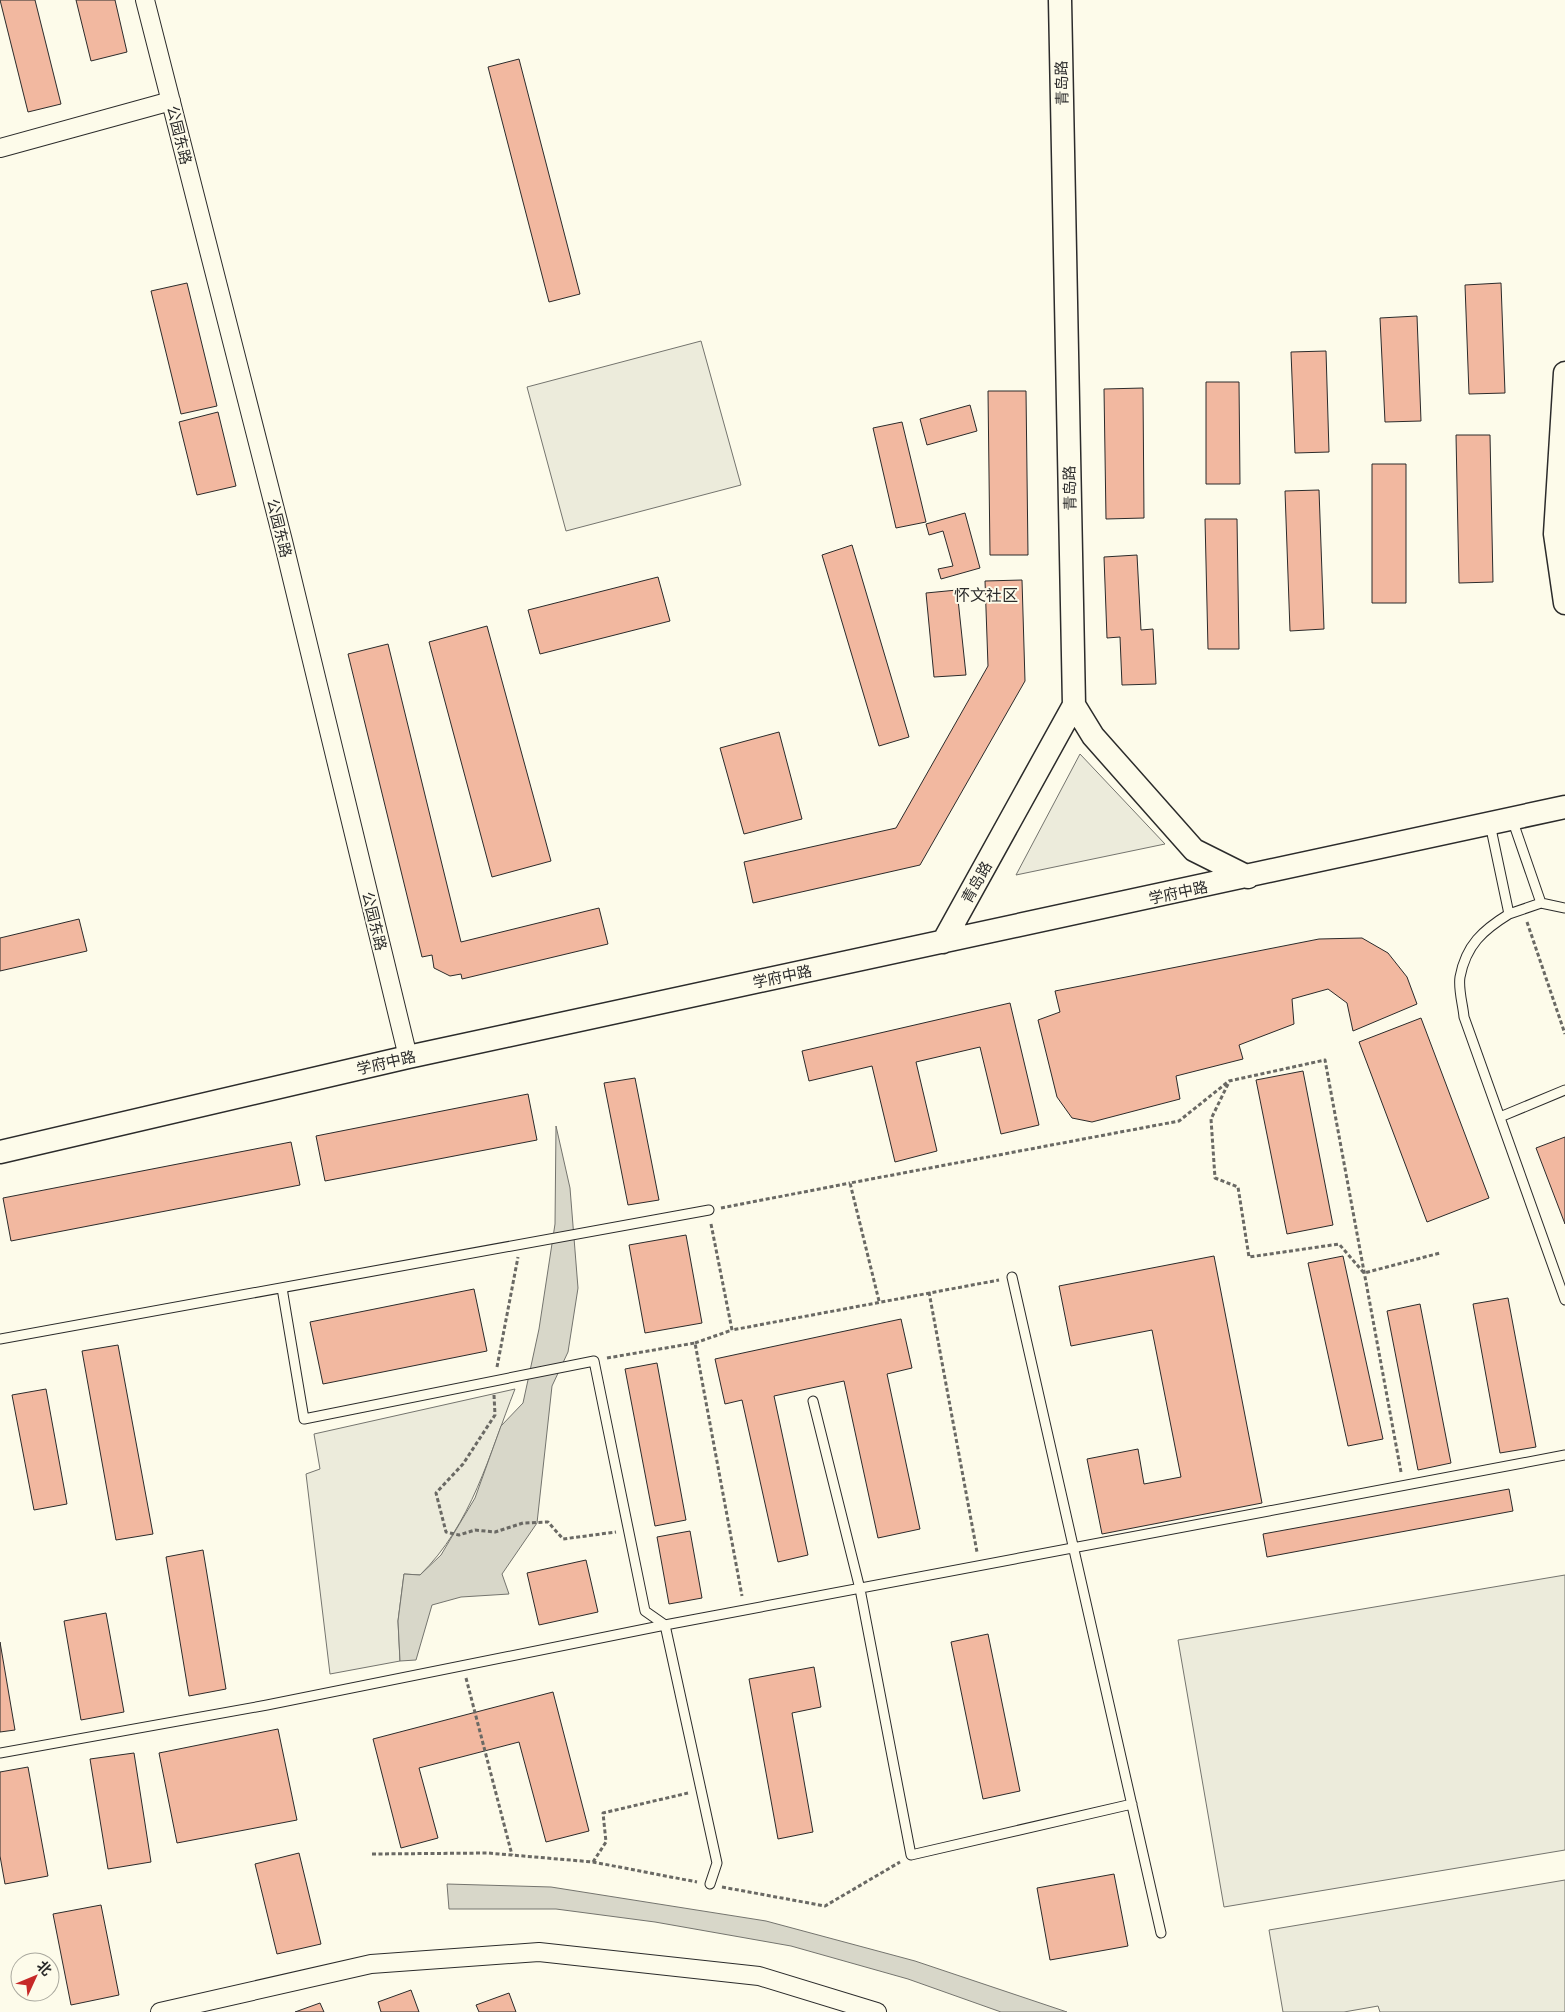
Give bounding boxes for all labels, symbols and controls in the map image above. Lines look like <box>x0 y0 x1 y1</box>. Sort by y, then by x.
street label: 青岛路 <box>1052 60 1070 106</box>
street label: 公园东路 <box>164 104 196 166</box>
street label: 青岛路 <box>1060 465 1078 511</box>
street label: 公园东路 <box>264 497 296 559</box>
district label: 怀文社区 <box>954 585 1018 604</box>
street label: 青岛路 <box>957 858 995 906</box>
street label: 学府中路 <box>1147 877 1209 907</box>
street label: 公园东路 <box>359 890 391 952</box>
street label: 学府中路 <box>751 961 813 991</box>
street label: 学府中路 <box>355 1046 417 1078</box>
north arrow <box>10 1952 60 2002</box>
text: 北 <box>34 1957 56 1979</box>

